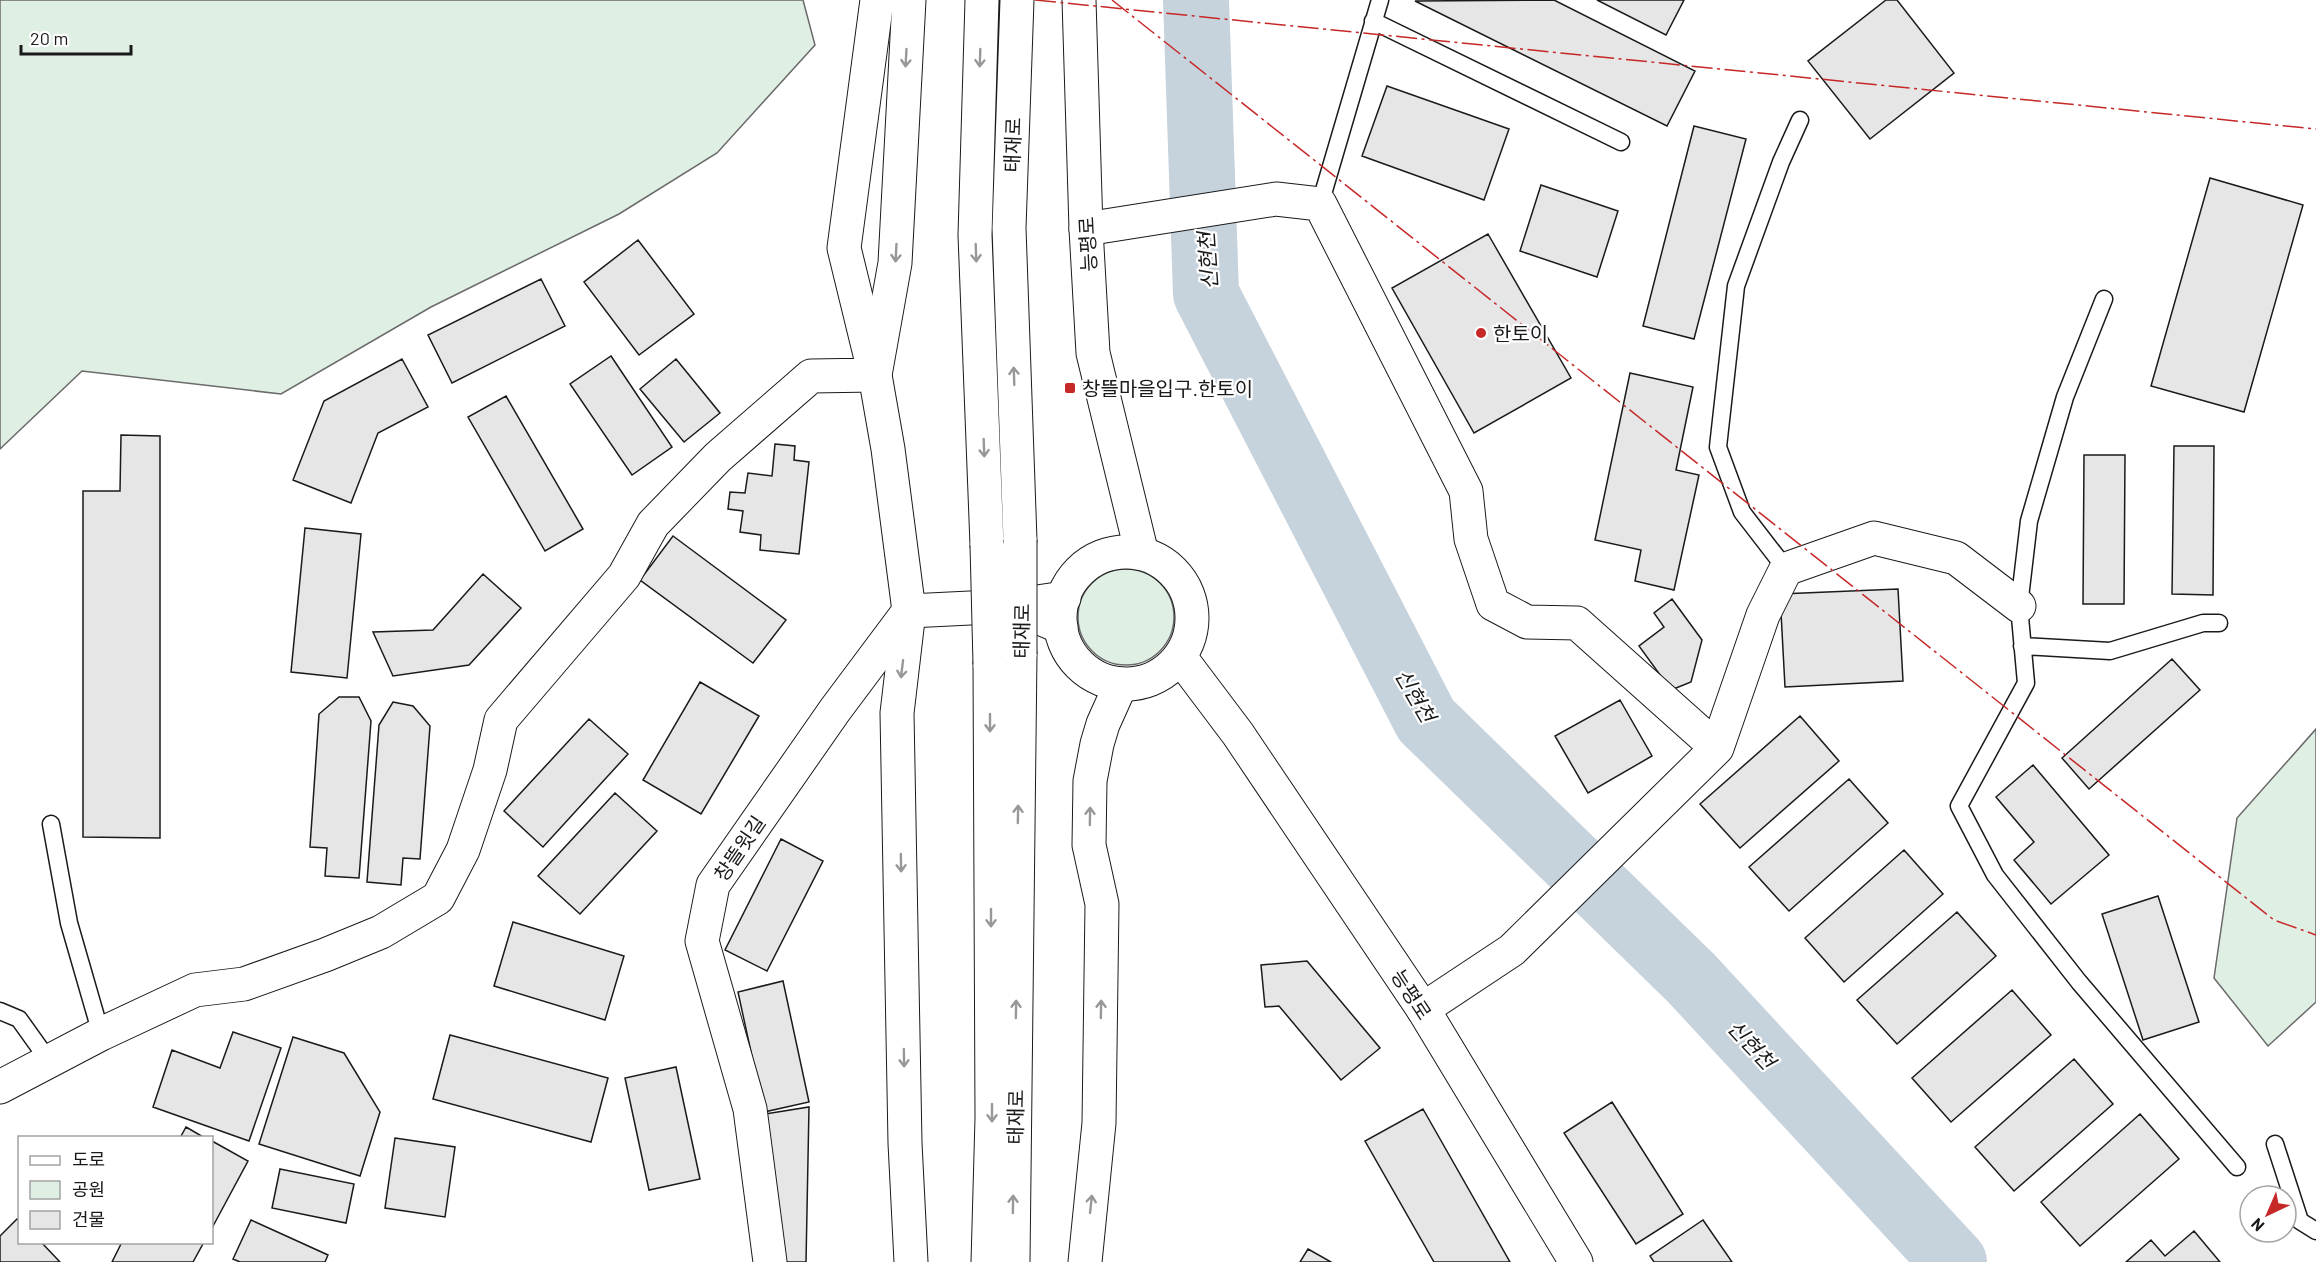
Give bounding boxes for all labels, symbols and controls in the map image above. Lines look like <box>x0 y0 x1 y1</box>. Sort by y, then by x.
scale bar <box>21 18 130 56</box>
text: 20 m <box>30 27 68 49</box>
one-way arrow <box>900 48 911 68</box>
one-way arrow <box>975 48 986 68</box>
street label: 태재로 <box>999 117 1025 173</box>
street label: 능평로 <box>1074 216 1100 272</box>
water label: 신현천 <box>1192 229 1221 291</box>
one-way arrow <box>890 243 901 263</box>
one-way arrow <box>971 243 982 263</box>
place label: 한토이 <box>1493 321 1548 345</box>
marker: 한토이 <box>1474 326 1488 340</box>
one-way arrow <box>1008 367 1020 387</box>
place label: 창뜰마을입구.한토이 <box>1082 376 1253 400</box>
marker: 창뜰마을입구.한토이 <box>1063 381 1077 395</box>
one-way arrow <box>978 438 989 458</box>
street label: 태재로 <box>1009 603 1033 659</box>
one-way arrow <box>896 658 907 678</box>
water label: 신현천 <box>1391 664 1443 729</box>
one-way arrow <box>985 712 996 732</box>
one-way arrow <box>1012 804 1024 824</box>
one-way arrow <box>1084 806 1096 826</box>
street label: 창뜰윗길 <box>708 811 770 885</box>
one-way arrow <box>895 853 906 873</box>
one-way arrow <box>985 907 997 927</box>
street label: 능평로 <box>1387 964 1437 1024</box>
one-way arrow <box>1010 999 1022 1019</box>
one-way arrow <box>1095 1000 1107 1020</box>
water label: 신현천 <box>1723 1014 1783 1076</box>
one-way arrow <box>898 1048 910 1068</box>
street label: 태재로 <box>1003 1089 1027 1145</box>
one-way arrow <box>986 1102 998 1122</box>
legend <box>18 1136 213 1244</box>
text: 도로 <box>72 1148 105 1170</box>
text: 공원 <box>72 1178 105 1200</box>
north arrow <box>2238 1184 2298 1244</box>
one-way arrow <box>1008 1194 1019 1214</box>
one-way arrow <box>1086 1194 1097 1214</box>
text: 건물 <box>72 1208 105 1230</box>
text: N <box>2247 1215 2268 1236</box>

